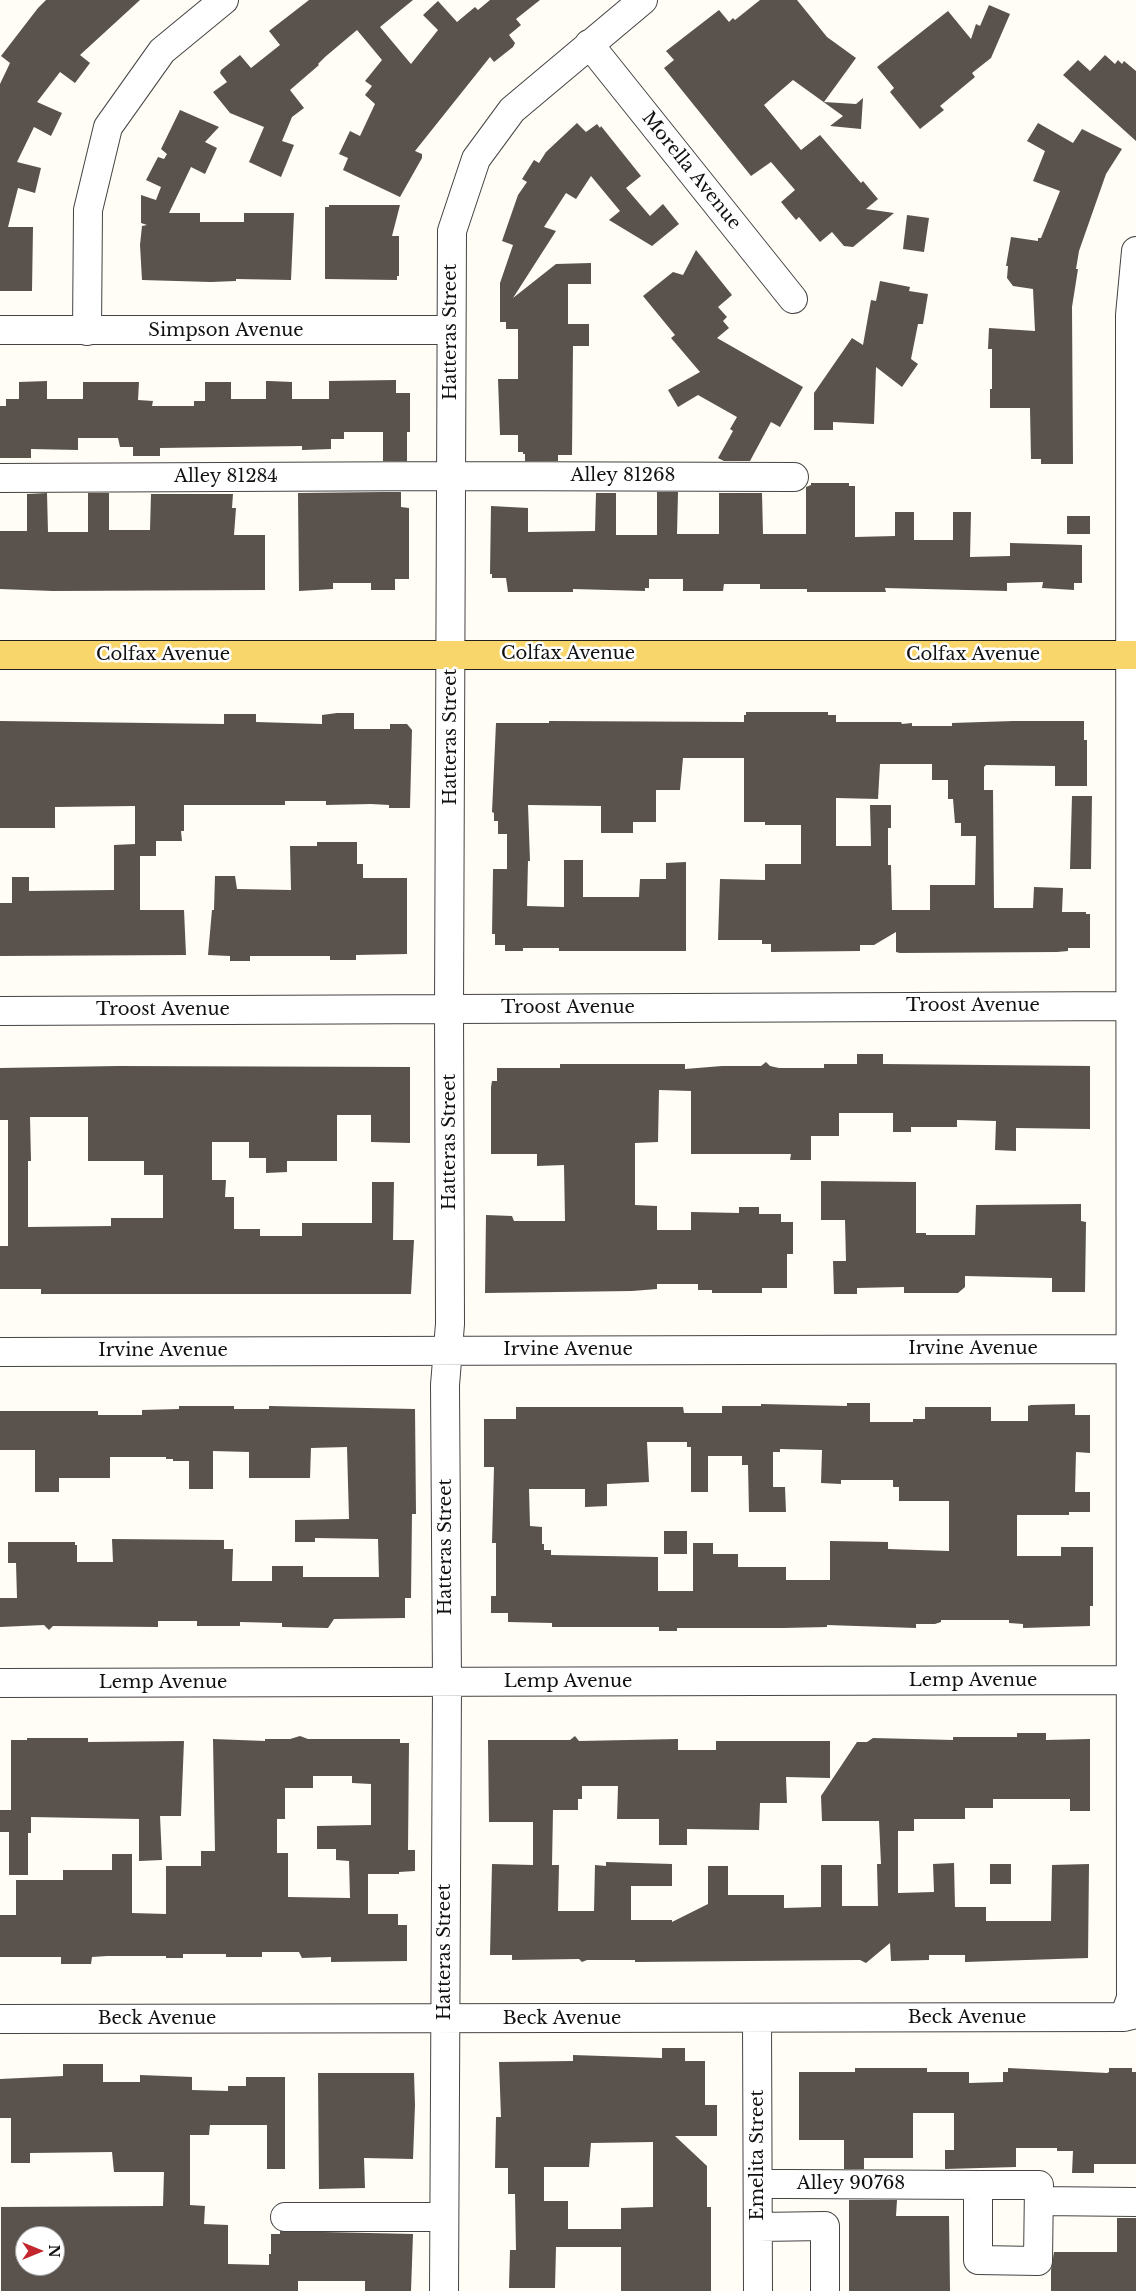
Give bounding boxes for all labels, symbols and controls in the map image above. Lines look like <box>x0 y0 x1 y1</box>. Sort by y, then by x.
street label: Morella Avenue <box>637 108 745 234</box>
street label: Hatteras Street <box>440 264 462 400</box>
street label: Simpson Avenue <box>148 320 304 342</box>
street label: Alley 81268 <box>571 465 675 487</box>
street label: Alley 81284 <box>174 466 278 488</box>
street label: Colfax Avenue <box>501 643 635 665</box>
street label: Colfax Avenue <box>96 644 230 666</box>
street label: Colfax Avenue <box>906 644 1040 666</box>
street label: Hatteras Street <box>440 669 462 805</box>
street label: Troost Avenue <box>906 995 1040 1017</box>
street label: Troost Avenue <box>501 997 635 1019</box>
street label: Troost Avenue <box>96 999 230 1021</box>
street label: Hatteras Street <box>439 1074 461 1210</box>
street label: Irvine Avenue <box>908 1338 1038 1360</box>
street label: Irvine Avenue <box>503 1339 633 1361</box>
street label: Irvine Avenue <box>98 1340 228 1362</box>
street label: Hatteras Street <box>435 1479 457 1615</box>
street label: Lemp Avenue <box>909 1670 1037 1692</box>
street label: Lemp Avenue <box>504 1671 632 1693</box>
street label: Lemp Avenue <box>99 1672 227 1694</box>
street label: Hatteras Street <box>434 1884 456 2020</box>
street label: Beck Avenue <box>908 2007 1026 2029</box>
street label: Beck Avenue <box>98 2008 216 2030</box>
street label: Beck Avenue <box>503 2008 621 2030</box>
street label: Emelita Street <box>747 2090 769 2220</box>
street label: Alley 90768 <box>797 2173 905 2195</box>
north arrow <box>15 2226 65 2276</box>
text: N <box>45 2244 63 2258</box>

